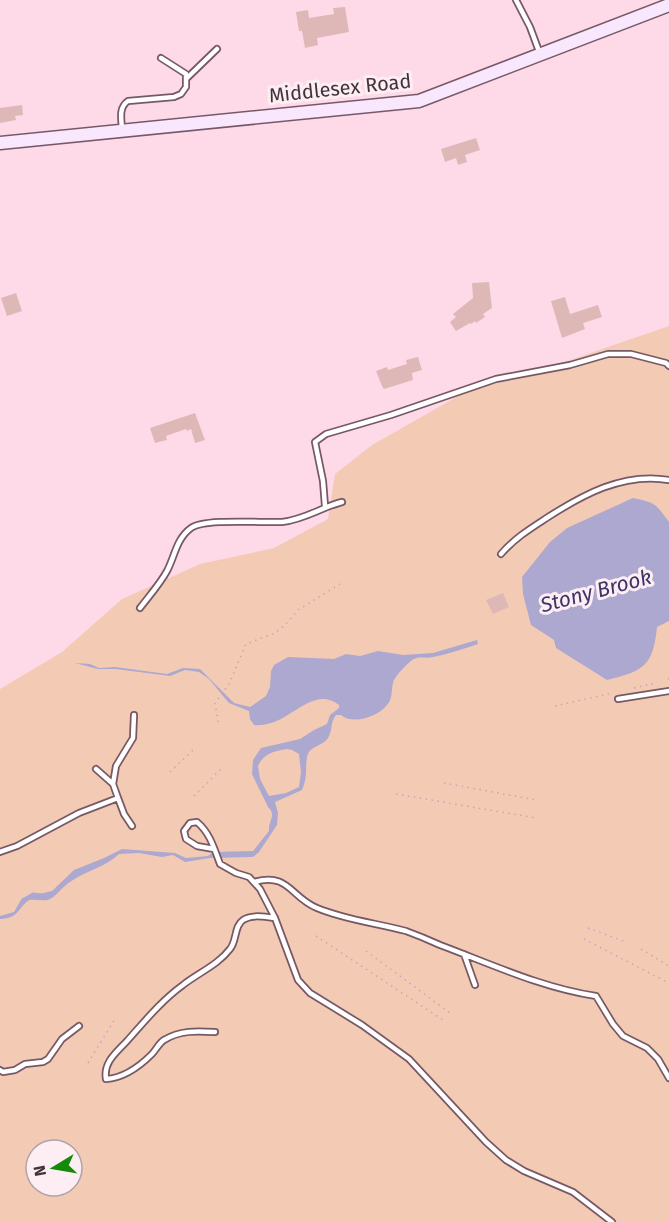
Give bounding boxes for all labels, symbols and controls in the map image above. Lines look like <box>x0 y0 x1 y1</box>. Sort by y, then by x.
street label: Middlesex Road <box>268 69 412 107</box>
water label: Stony Brook <box>537 564 654 619</box>
north arrow <box>24 1138 84 1198</box>
text: N <box>29 1164 50 1178</box>

